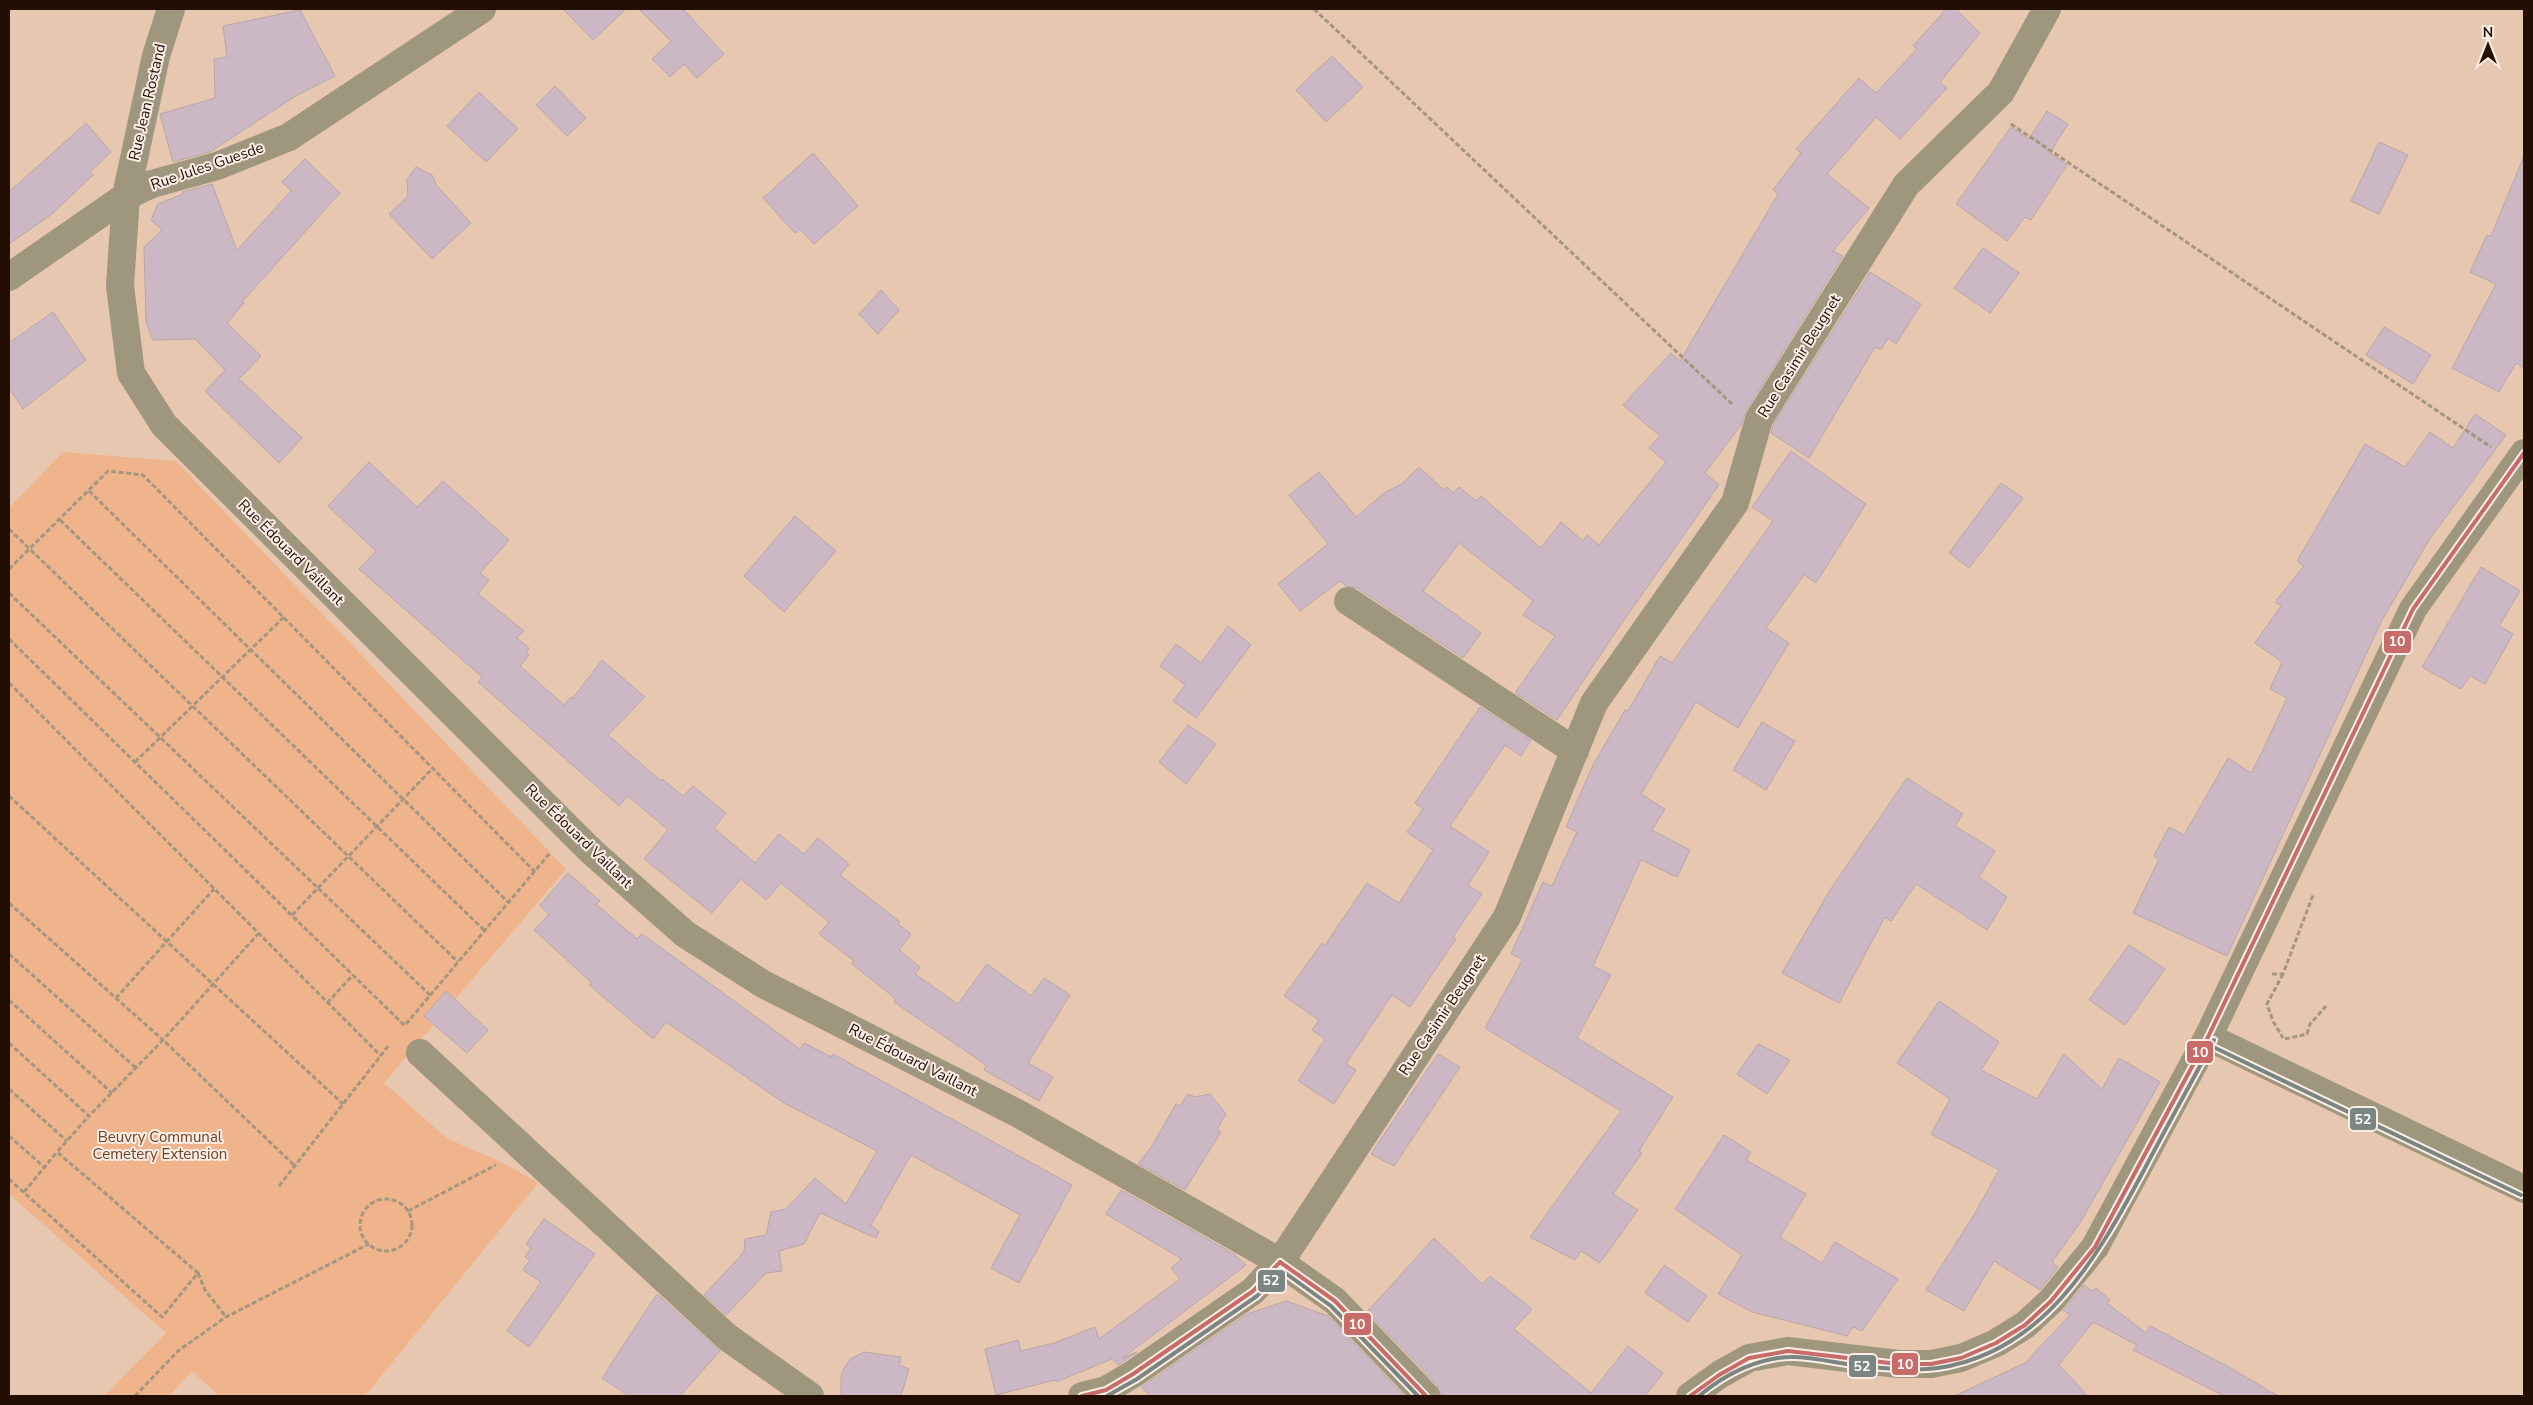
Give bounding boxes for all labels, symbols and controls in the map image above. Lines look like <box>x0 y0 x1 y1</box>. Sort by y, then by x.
north arrow <box>2463 20 2513 70</box>
text: N <box>2483 23 2493 42</box>
street label: Rue Jean Rostand <box>124 42 170 162</box>
street label: Rue Jules Guesde <box>148 137 266 195</box>
street label: Rue Casimir Beugnet <box>1753 290 1845 421</box>
street label: Rue Édouard Vaillant <box>234 495 349 610</box>
line badge: 10 <box>2383 630 2412 654</box>
text: 10 <box>2389 632 2405 651</box>
street label: Rue Édouard Vaillant <box>521 780 637 893</box>
street label: Rue Casimir Beugnet <box>1394 950 1490 1079</box>
street label: Rue Édouard Vaillant <box>845 1019 981 1101</box>
line badge: 10 <box>2186 1040 2214 1064</box>
text: 10 <box>2192 1043 2208 1062</box>
line badge: 52 <box>2349 1107 2377 1131</box>
text: 52 <box>2355 1110 2371 1129</box>
park label: Beuvry Communal Cemetery Extension <box>93 1127 227 1164</box>
line badge: 52 <box>1257 1269 1286 1293</box>
text: 52 <box>1263 1271 1279 1290</box>
line badge: 10 <box>1343 1312 1372 1336</box>
text: 10 <box>1349 1315 1365 1334</box>
line badge: 10 <box>1891 1352 1919 1376</box>
line badge: 52 <box>1848 1354 1877 1378</box>
text: 10 <box>1897 1355 1913 1374</box>
text: 52 <box>1854 1357 1870 1376</box>

